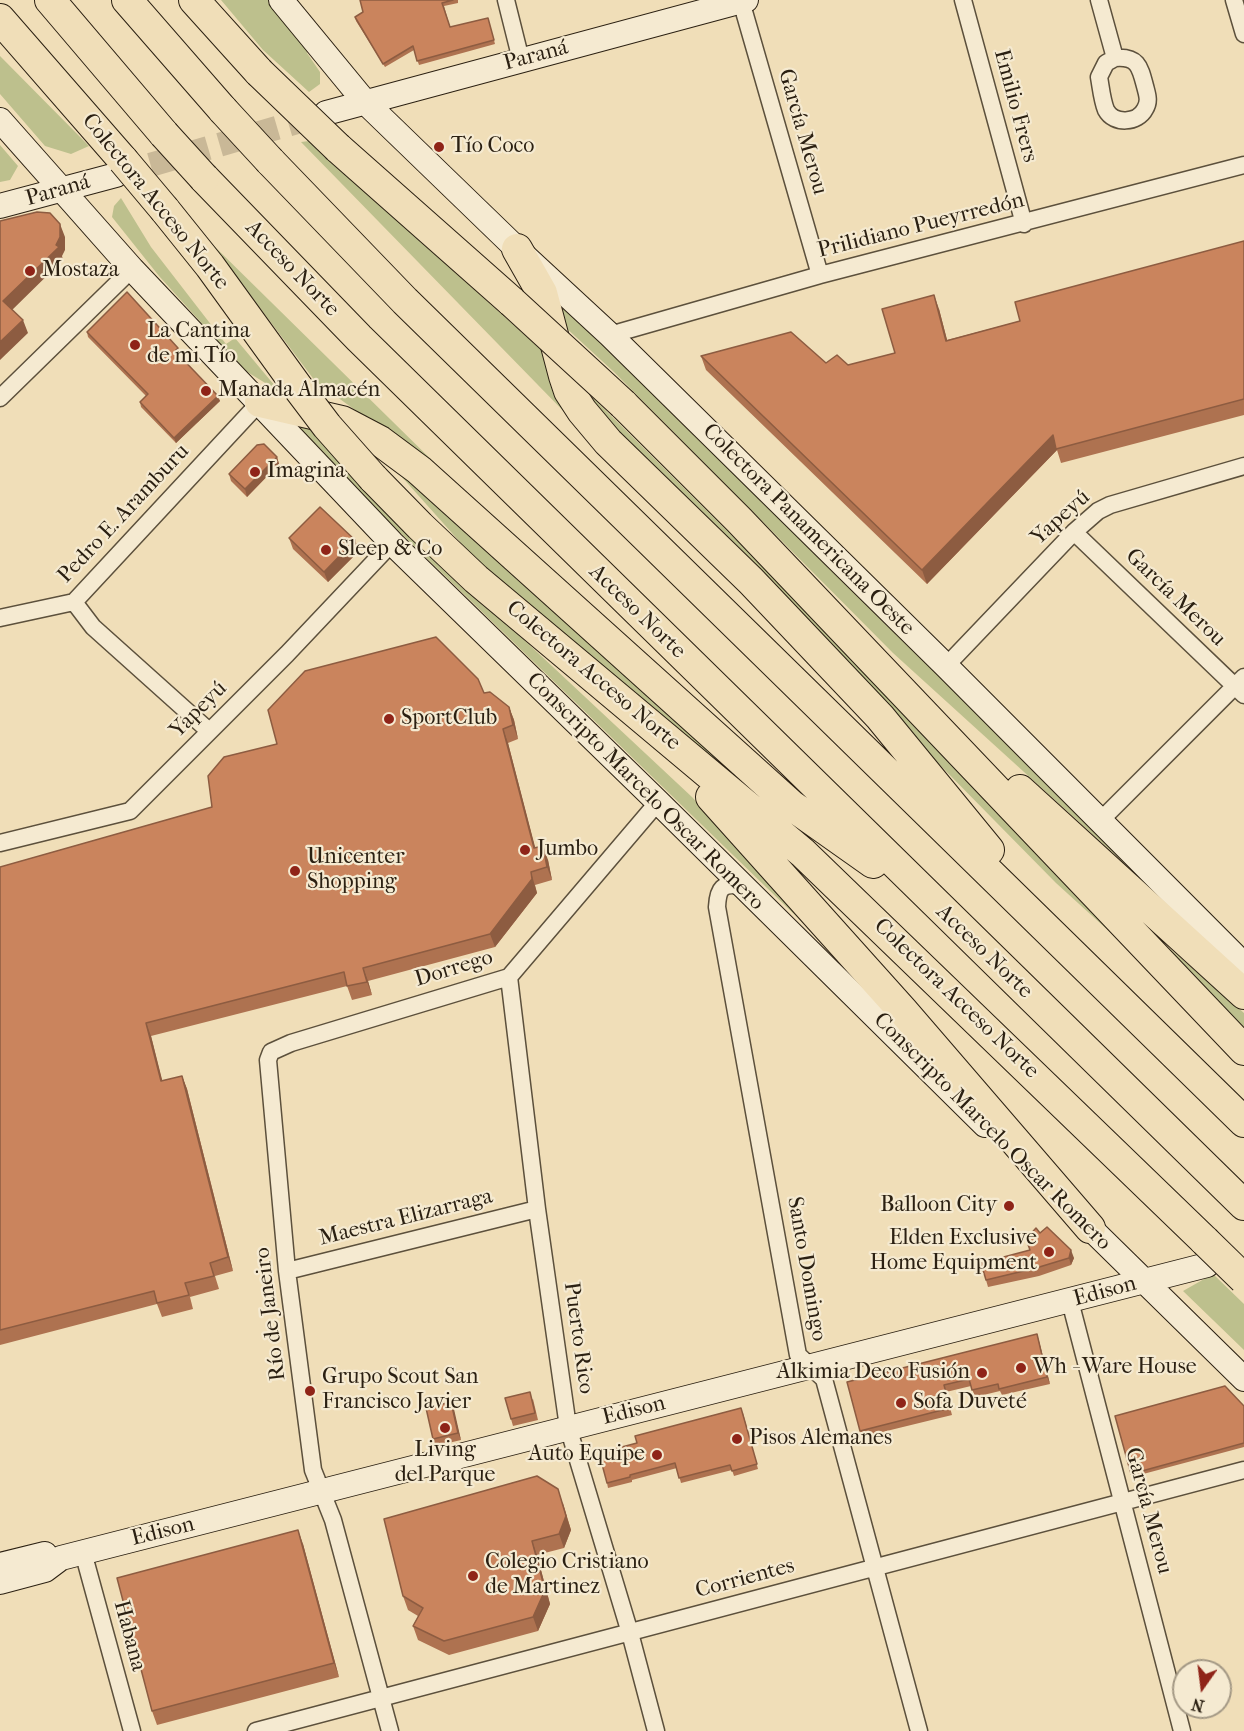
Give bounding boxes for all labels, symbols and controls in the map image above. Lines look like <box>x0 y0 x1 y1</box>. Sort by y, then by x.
street label: Paraná <box>501 35 571 77</box>
street label: Emilio Frers <box>987 47 1043 165</box>
street label: García Merou <box>771 66 833 198</box>
street label: Colectora Acceso Norte <box>76 108 234 296</box>
place label: Tío Coco <box>451 134 534 160</box>
marker: Tío Coco <box>432 140 446 154</box>
street label: Paraná <box>23 169 93 213</box>
street label: Prilidiano Pueyrredón <box>815 188 1027 264</box>
street label: Acceso Norte <box>239 215 345 323</box>
place label: Mostaza <box>42 258 119 284</box>
marker: Mostaza <box>23 264 37 278</box>
place label: La Cantina de mi Tío <box>147 319 250 370</box>
marker: La Cantina de mi Tío <box>128 338 142 352</box>
place label: Manada Almacén <box>218 378 380 404</box>
marker: Manada Almacén <box>199 384 213 398</box>
street label: Colectora Panamericana Oeste <box>696 418 920 642</box>
street label: Pedro E. Aramburu <box>53 439 195 589</box>
place label: Imagina <box>267 459 345 485</box>
marker: Imagina <box>248 465 262 479</box>
street label: Yapeyú <box>1026 485 1096 551</box>
place label: Sleep & Co <box>338 537 442 563</box>
marker: Sleep & Co <box>319 543 333 557</box>
street label: García Merou <box>1119 544 1231 652</box>
street label: Acceso Norte <box>583 559 691 665</box>
street label: Colectora Acceso Norte <box>500 595 686 757</box>
street label: Conscripto Marcelo Oscar Romero <box>521 668 769 916</box>
street label: Yapeyú <box>165 676 233 744</box>
place label: SportClub <box>401 706 497 732</box>
marker: SportClub <box>382 712 396 726</box>
place label: Jumbo <box>537 837 598 863</box>
marker: Jumbo <box>518 843 532 857</box>
place label: Unicenter Shopping <box>307 845 405 896</box>
marker: Unicenter Shopping <box>288 864 302 878</box>
street label: Acceso Norte <box>930 899 1038 1005</box>
street label: Colectora Acceso Norte <box>868 913 1044 1085</box>
street label: Dorrego <box>412 945 496 993</box>
street label: Conscripto Marcelo Oscar Romero <box>868 1008 1116 1256</box>
street label: Maestra Elizarraga <box>316 1184 496 1252</box>
place label: Balloon City <box>880 1193 997 1219</box>
street label: Santo Domingo <box>780 1195 832 1343</box>
marker: Balloon City <box>1002 1199 1016 1213</box>
place label: Elden Exclusive Home Equipment <box>870 1226 1037 1278</box>
marker: Elden Exclusive Home Equipment <box>1042 1245 1056 1259</box>
street label: Río de Janeiro <box>250 1246 292 1382</box>
street label: Edison <box>1071 1271 1139 1313</box>
street label: Puerto Rico <box>557 1280 599 1396</box>
place label: Wh - Ware House <box>1033 1355 1197 1381</box>
place label: Alkimia Deco Fusión <box>776 1360 970 1386</box>
marker: Wh - Ware House <box>1014 1361 1028 1375</box>
place label: Grupo Scout San Francisco Javier <box>322 1365 479 1416</box>
marker: Alkimia Deco Fusión <box>975 1366 989 1380</box>
marker: Grupo Scout San Francisco Javier <box>303 1384 317 1398</box>
street label: Edison <box>600 1390 668 1432</box>
place label: Sofa Duveté <box>913 1390 1027 1416</box>
marker: Sofa Duveté <box>894 1396 908 1410</box>
marker: Living del Parque <box>438 1421 452 1435</box>
place label: Pisos Alemanes <box>749 1426 892 1452</box>
marker: Pisos Alemanes <box>730 1432 744 1446</box>
place label: Living del Parque <box>395 1438 495 1490</box>
place label: Auto Equipe <box>528 1442 645 1468</box>
street label: García Merou <box>1118 1445 1178 1577</box>
marker: Auto Equipe <box>650 1448 664 1462</box>
street label: Edison <box>129 1511 197 1553</box>
place label: Colegio Cristiano de Martinez <box>485 1550 649 1602</box>
street label: Corrientes <box>693 1553 797 1605</box>
marker: Colegio Cristiano de Martinez <box>466 1569 480 1583</box>
street label: Habana <box>107 1598 151 1674</box>
north arrow <box>1172 1659 1232 1719</box>
text: N <box>1190 1694 1206 1716</box>

